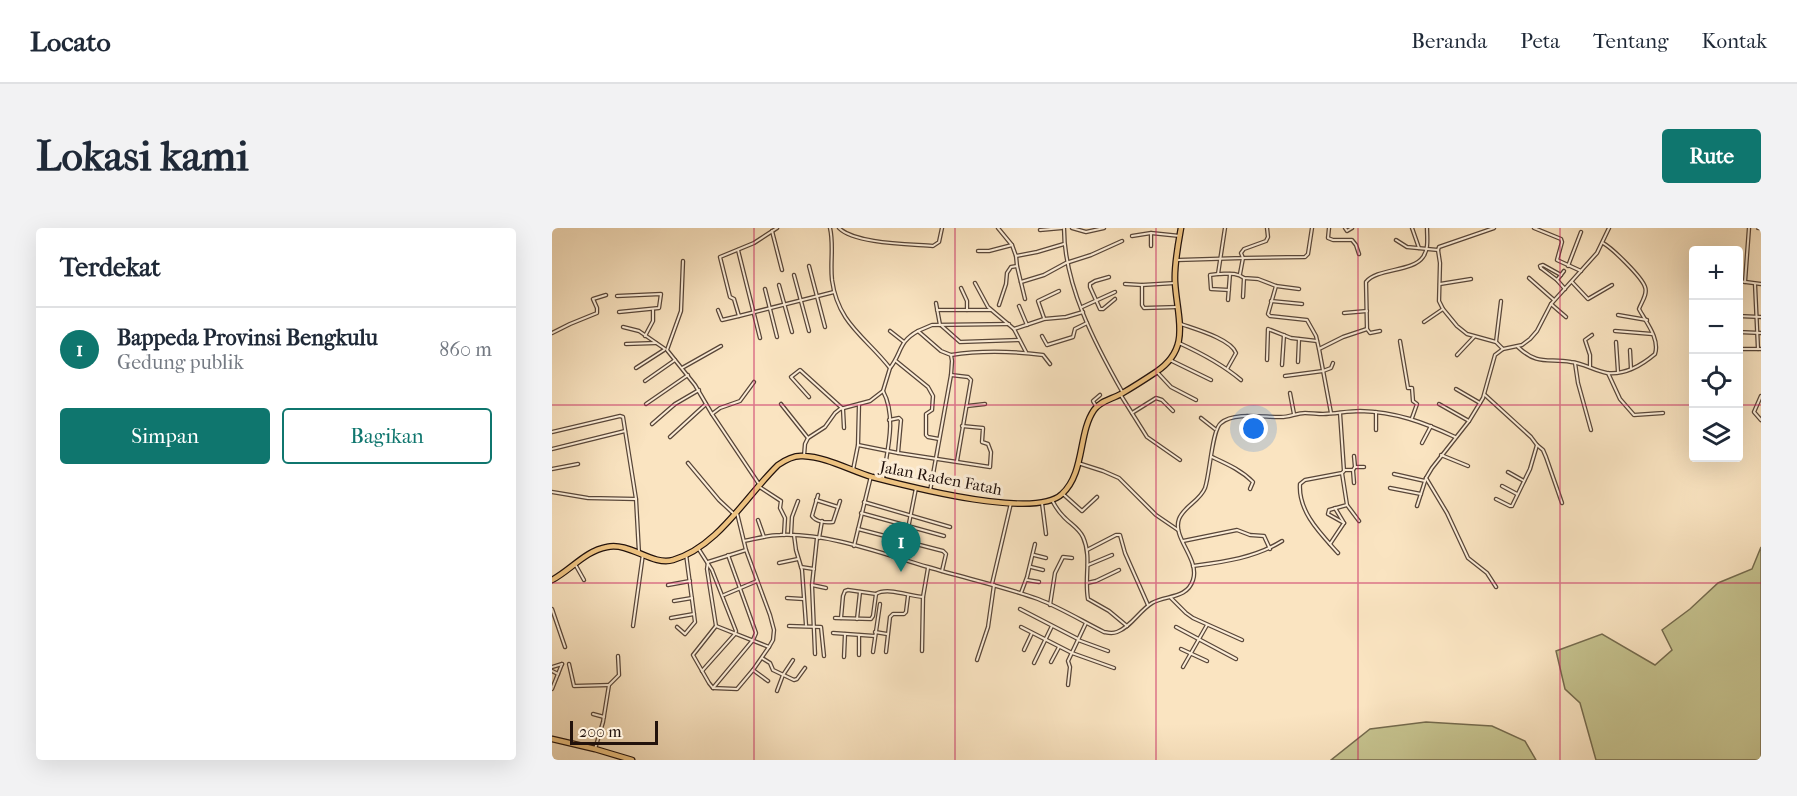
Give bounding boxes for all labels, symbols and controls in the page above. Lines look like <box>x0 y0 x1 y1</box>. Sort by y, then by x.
text: Locato <box>30 25 111 58</box>
text: Beranda <box>1411 29 1487 53</box>
text: Peta <box>1520 29 1560 53</box>
text: Tentang <box>1593 29 1669 53</box>
text: Kontak <box>1702 29 1767 53</box>
button: Rute <box>1662 129 1761 183</box>
text: Lokasi kami <box>36 132 249 181</box>
map controls <box>1689 246 1743 462</box>
button: + <box>1689 246 1743 300</box>
text: Terdekat <box>60 252 161 283</box>
button: − <box>1689 300 1743 354</box>
text: Bappeda Provinsi Bengkulu <box>117 325 378 351</box>
text: 1 <box>76 338 83 361</box>
text: 860 m <box>439 338 492 361</box>
text: Gedung publik <box>117 351 244 374</box>
button: locate <box>1689 354 1743 408</box>
button: Simpan <box>60 408 270 464</box>
button: Bagikan <box>282 408 492 464</box>
button: layers <box>1689 408 1743 462</box>
your location <box>1239 414 1268 443</box>
street label: Jalan Raden Fatah <box>876 456 1004 499</box>
pin: 1 <box>882 522 920 572</box>
scale bar <box>570 718 658 746</box>
text: 200 m <box>579 722 622 741</box>

